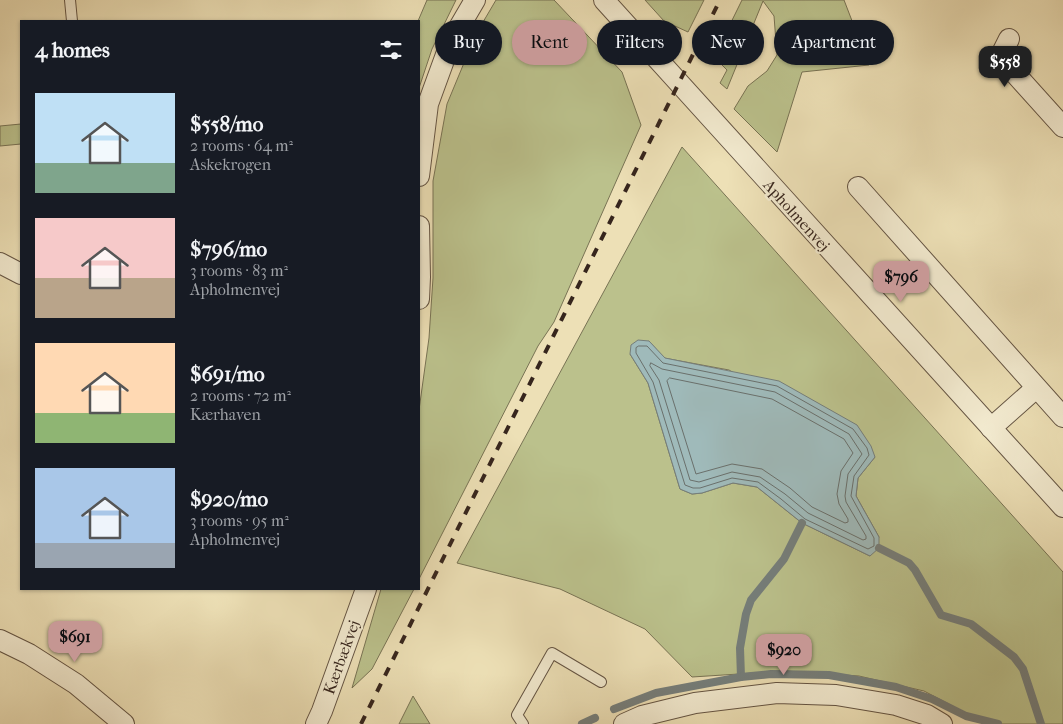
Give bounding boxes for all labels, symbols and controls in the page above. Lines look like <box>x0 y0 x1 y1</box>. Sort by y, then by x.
chip: Buy <box>435 20 502 65</box>
chip: Rent <box>512 20 587 65</box>
chip: Filters <box>597 20 682 65</box>
chip: New <box>692 20 764 65</box>
chip: Apartment <box>774 20 894 65</box>
icon: filters <box>377 36 405 64</box>
text: 4 homes <box>35 38 110 62</box>
pin: $558 <box>975 46 1035 88</box>
text: $558 <box>990 52 1020 71</box>
text: $558/mo <box>190 112 263 136</box>
icon: home <box>75 113 135 173</box>
text: 2 rooms · 64 m² <box>190 136 293 155</box>
text: Askekrogen <box>190 155 271 174</box>
street label: Apholmenvej <box>759 175 834 255</box>
text: $796/mo <box>190 237 267 261</box>
icon: home <box>75 238 135 298</box>
pin: $796 <box>871 260 931 303</box>
text: 3 rooms · 83 m² <box>190 261 288 280</box>
text: $796 <box>884 267 918 286</box>
text: Apholmenvej <box>190 280 280 299</box>
text: $691/mo <box>190 362 265 386</box>
icon: home <box>75 363 135 423</box>
text: 2 rooms · 72 m² <box>190 386 291 405</box>
text: Kærhaven <box>190 405 261 424</box>
text: $920/mo <box>190 487 268 511</box>
icon: home <box>75 488 135 548</box>
text: 3 rooms · 95 m² <box>190 511 289 530</box>
text: Apholmenvej <box>190 530 280 549</box>
street label: Kærbækvej <box>319 617 364 697</box>
pin: $691 <box>45 620 105 663</box>
text: $691 <box>59 627 91 646</box>
pin: $920 <box>754 634 814 676</box>
text: $920 <box>767 640 801 659</box>

